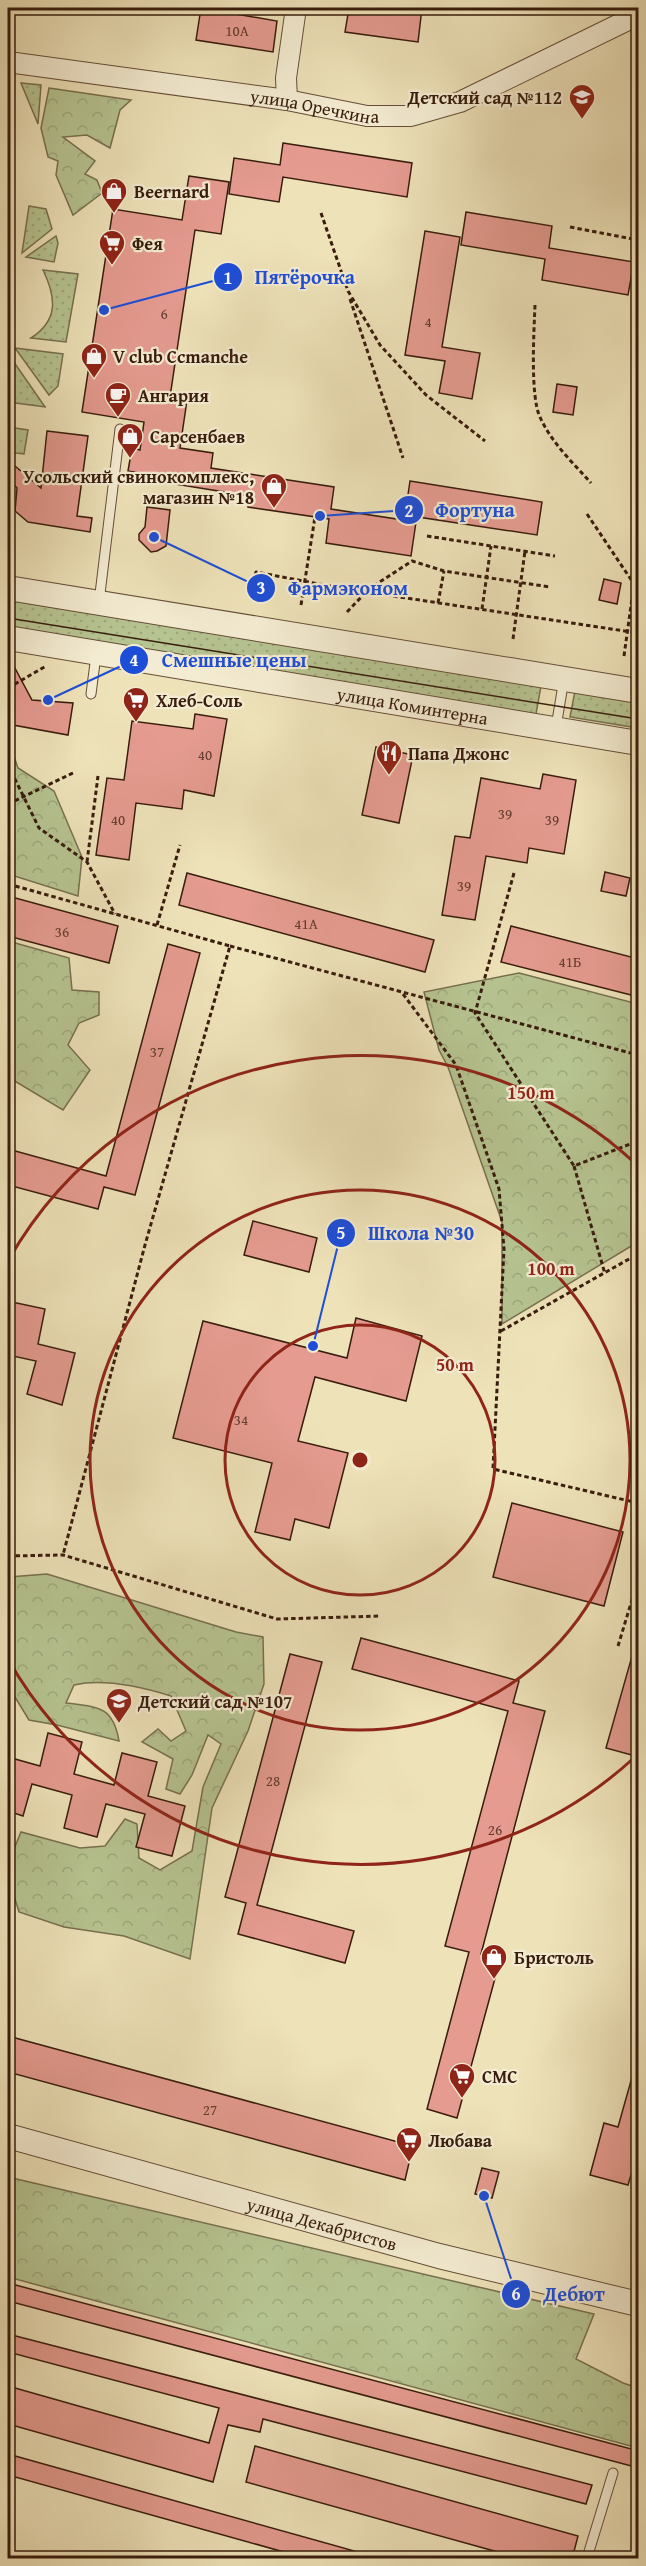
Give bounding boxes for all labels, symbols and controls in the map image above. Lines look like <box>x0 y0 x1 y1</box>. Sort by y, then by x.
house number: 10А <box>225 20 249 41</box>
street label: улица Оречкина <box>248 82 380 130</box>
school or university icon: Детский сад №112 <box>567 82 597 120</box>
place label: Детский сад №112 <box>407 84 562 111</box>
shop icon: Beernard <box>99 176 129 214</box>
place label: Beernard <box>134 178 210 205</box>
supermarket icon: Фея <box>97 228 127 266</box>
place label: Фея <box>132 230 163 257</box>
callout: Пятёрочка <box>213 258 367 296</box>
text: Пятёрочка <box>255 262 356 291</box>
text: 1 <box>223 264 233 291</box>
house number: 6 <box>160 303 168 324</box>
house number: 4 <box>424 311 432 332</box>
shop icon: V club Ccmanche <box>79 341 109 379</box>
place label: V club Ccmanche <box>113 343 248 370</box>
cafe icon: Ангария <box>103 380 133 418</box>
place label: Ангария <box>138 382 209 409</box>
shop icon: Сарсенбаев <box>115 421 145 459</box>
place label: Сарсенбаев <box>150 423 245 450</box>
place label: Усольский свинокомплекс, магазин №18 <box>23 463 254 511</box>
shop icon: Усольский свинокомплекс, магазин №18 <box>259 471 289 509</box>
callout: Фортуна <box>394 491 527 529</box>
text: Фортуна <box>435 495 515 524</box>
text: 2 <box>404 497 414 524</box>
callout: Фармэконом <box>246 569 421 607</box>
text: Фармэконом <box>288 573 408 602</box>
text: 3 <box>256 574 266 601</box>
callout: Смешные цены <box>119 641 318 679</box>
text: Смешные цены <box>162 645 307 674</box>
text: 4 <box>129 646 139 673</box>
street label: улица Коминтерна <box>334 679 490 731</box>
supermarket icon: Хлеб-Соль <box>121 685 151 723</box>
place label: Хлеб-Соль <box>156 687 243 714</box>
restaurant icon: Папа Джонс <box>374 738 404 776</box>
place label: Папа Джонс <box>408 740 509 767</box>
house number: 40 <box>198 744 212 765</box>
house number: 39 <box>498 803 512 824</box>
house number: 40 <box>111 809 125 830</box>
house number: 39 <box>545 809 559 830</box>
house number: 39 <box>457 875 471 896</box>
house number: 41А <box>294 913 318 934</box>
house number: 36 <box>55 921 69 942</box>
house number: 41Б <box>559 951 581 972</box>
house number: 37 <box>150 1041 164 1062</box>
text: 150 m <box>507 1079 555 1106</box>
callout: Школа №30 <box>326 1214 486 1252</box>
text: Школа №30 <box>368 1218 474 1247</box>
text: 5 <box>336 1219 346 1246</box>
text: 100 m <box>527 1255 575 1282</box>
text: 50 m <box>436 1351 475 1378</box>
house number: 34 <box>234 1409 248 1430</box>
centre of rings <box>350 1450 370 1470</box>
school or university icon: Детский сад №107 <box>104 1686 134 1724</box>
place label: Детский сад №107 <box>137 1688 292 1715</box>
house number: 28 <box>266 1770 280 1791</box>
house number: 26 <box>488 1819 502 1840</box>
shop icon: Бристоль <box>479 1942 509 1980</box>
place label: Бристоль <box>514 1944 594 1971</box>
supermarket icon: СМС <box>447 2061 477 2099</box>
place label: СМС <box>482 2063 517 2090</box>
house number: 27 <box>203 2099 217 2120</box>
supermarket icon: Любава <box>394 2125 424 2163</box>
place label: Любава <box>428 2127 493 2154</box>
street label: улица Декабристов <box>243 2189 400 2257</box>
callout: Дебют <box>501 2275 617 2313</box>
text: Дебют <box>542 2279 605 2308</box>
text: 6 <box>511 2280 521 2307</box>

